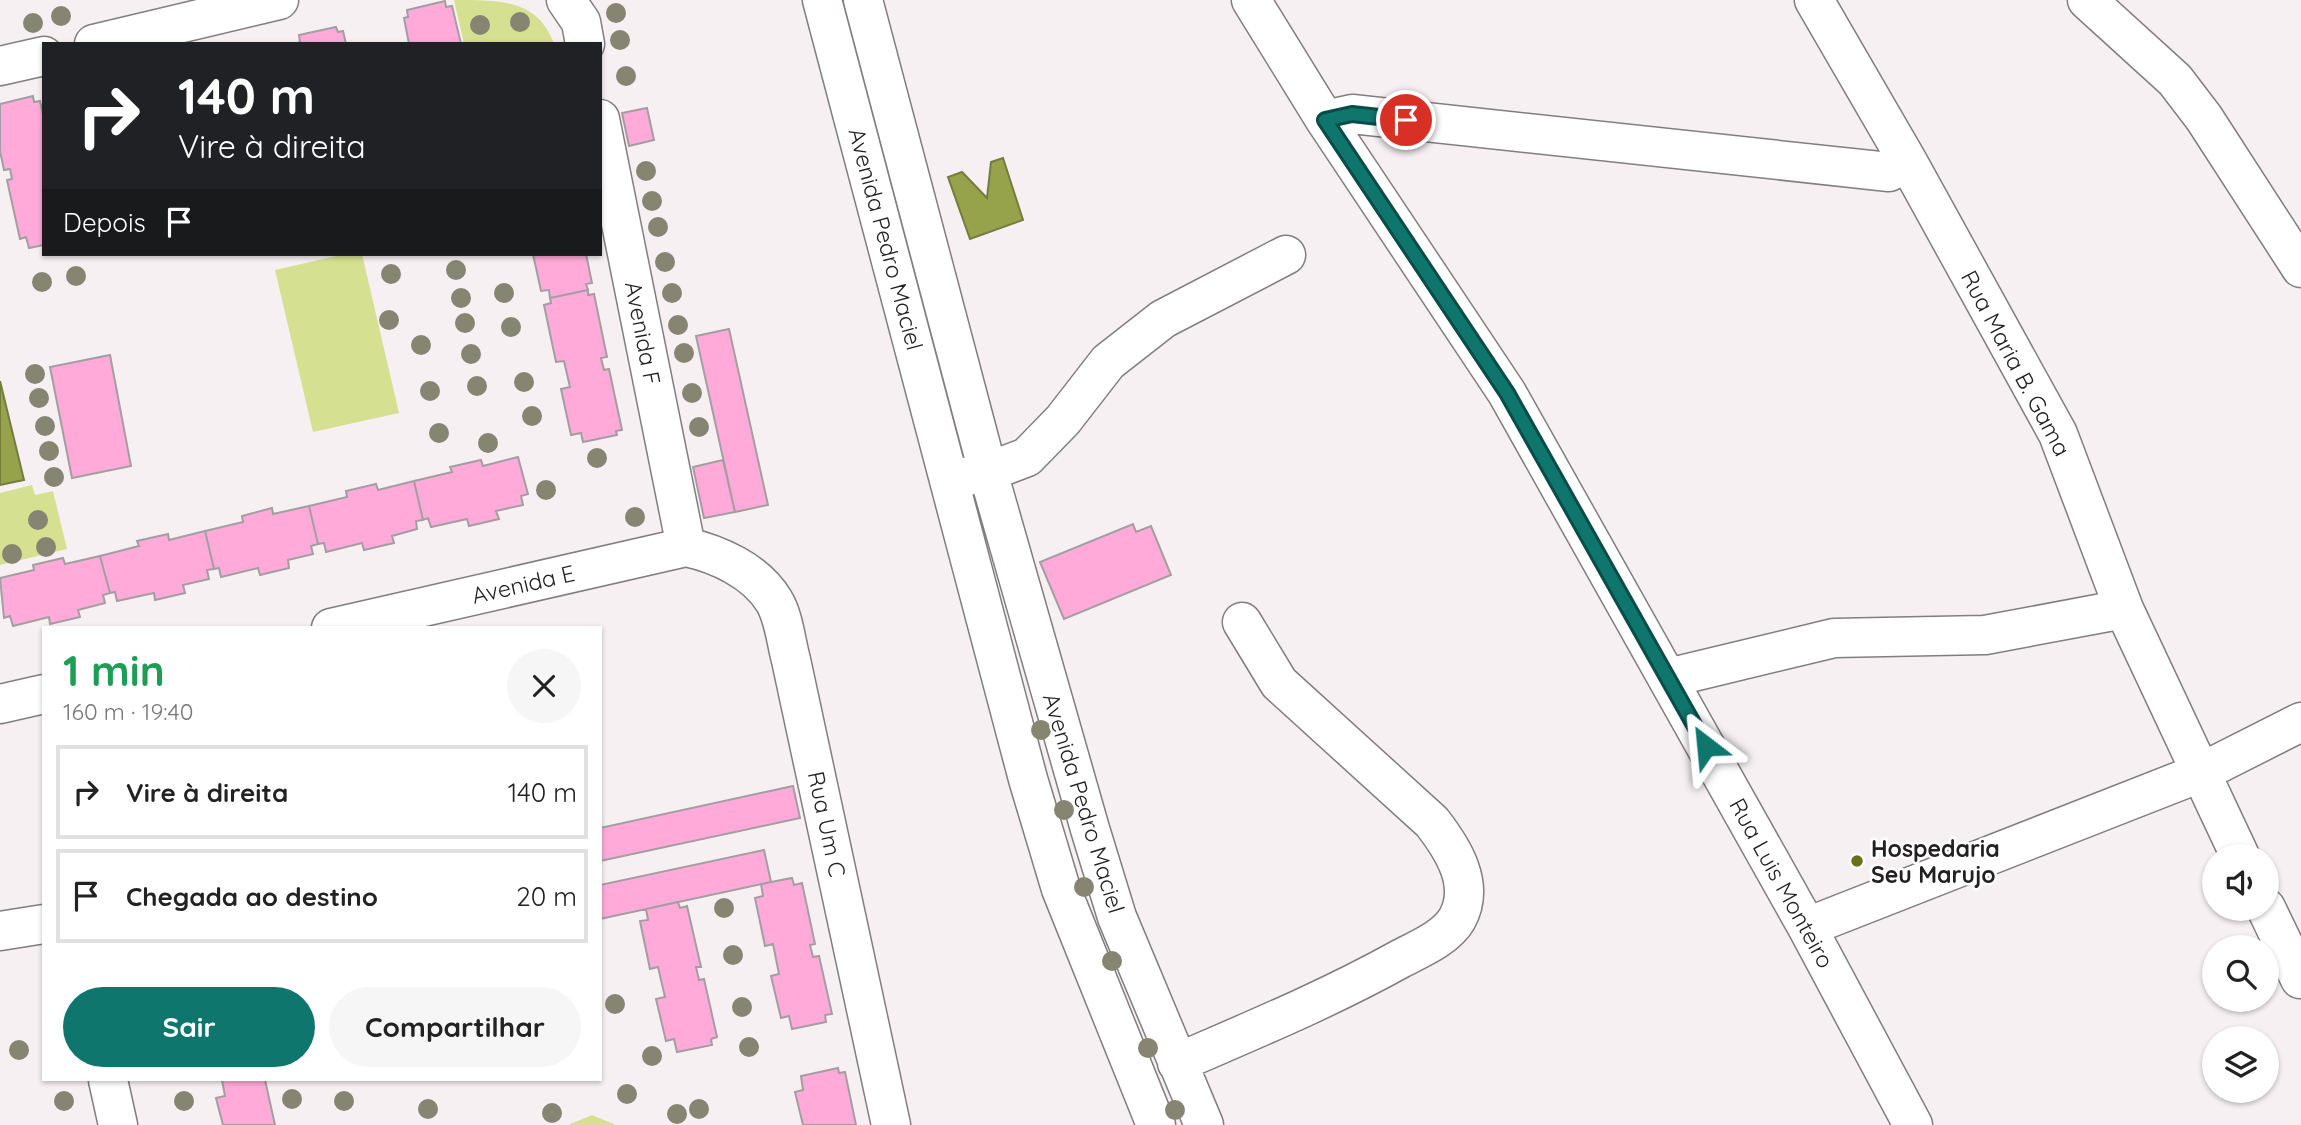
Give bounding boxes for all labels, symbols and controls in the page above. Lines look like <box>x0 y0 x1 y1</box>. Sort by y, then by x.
text: 140 m <box>178 65 315 126</box>
icon: right <box>63 70 154 161</box>
pin <box>1376 90 1436 150</box>
icon: arrive <box>1387 101 1425 139</box>
street label: Avenida Pedro Maciel <box>842 125 930 353</box>
text: Vire à direita <box>178 126 366 166</box>
icon: arrive <box>160 203 198 241</box>
text: Depois <box>63 206 146 239</box>
street label: Rua Maria B. Gama <box>1955 265 2077 461</box>
street label: Avenida F <box>619 279 667 387</box>
street label: Avenida E <box>469 558 577 610</box>
text: 1 min <box>63 644 165 697</box>
button: close <box>507 649 581 723</box>
street label: Avenida Pedro Maciel <box>1037 689 1131 917</box>
text: 160 m · 19:40 <box>63 697 193 726</box>
position arrow <box>1669 709 1743 783</box>
street label: Rua Um C <box>802 769 852 879</box>
icon: right <box>67 773 105 811</box>
text: Vire à direita <box>126 776 288 809</box>
text: 140 m <box>508 776 577 809</box>
street label: Rua Luis Monteiro <box>1723 793 1841 973</box>
place label: Hospedaria Seu Marujo <box>1871 834 2000 889</box>
map controls <box>2202 844 2279 1103</box>
button: sound <box>2202 844 2279 921</box>
marker: Hospedaria Seu Marujo <box>1849 853 1865 869</box>
icon: arrive <box>67 877 105 915</box>
text: Chegada ao destino <box>126 880 378 913</box>
text: 20 m <box>516 880 577 913</box>
button: search <box>2202 935 2279 1012</box>
button: Sair <box>63 987 315 1067</box>
button: Compartilhar <box>329 987 581 1067</box>
button: layers <box>2202 1026 2279 1103</box>

